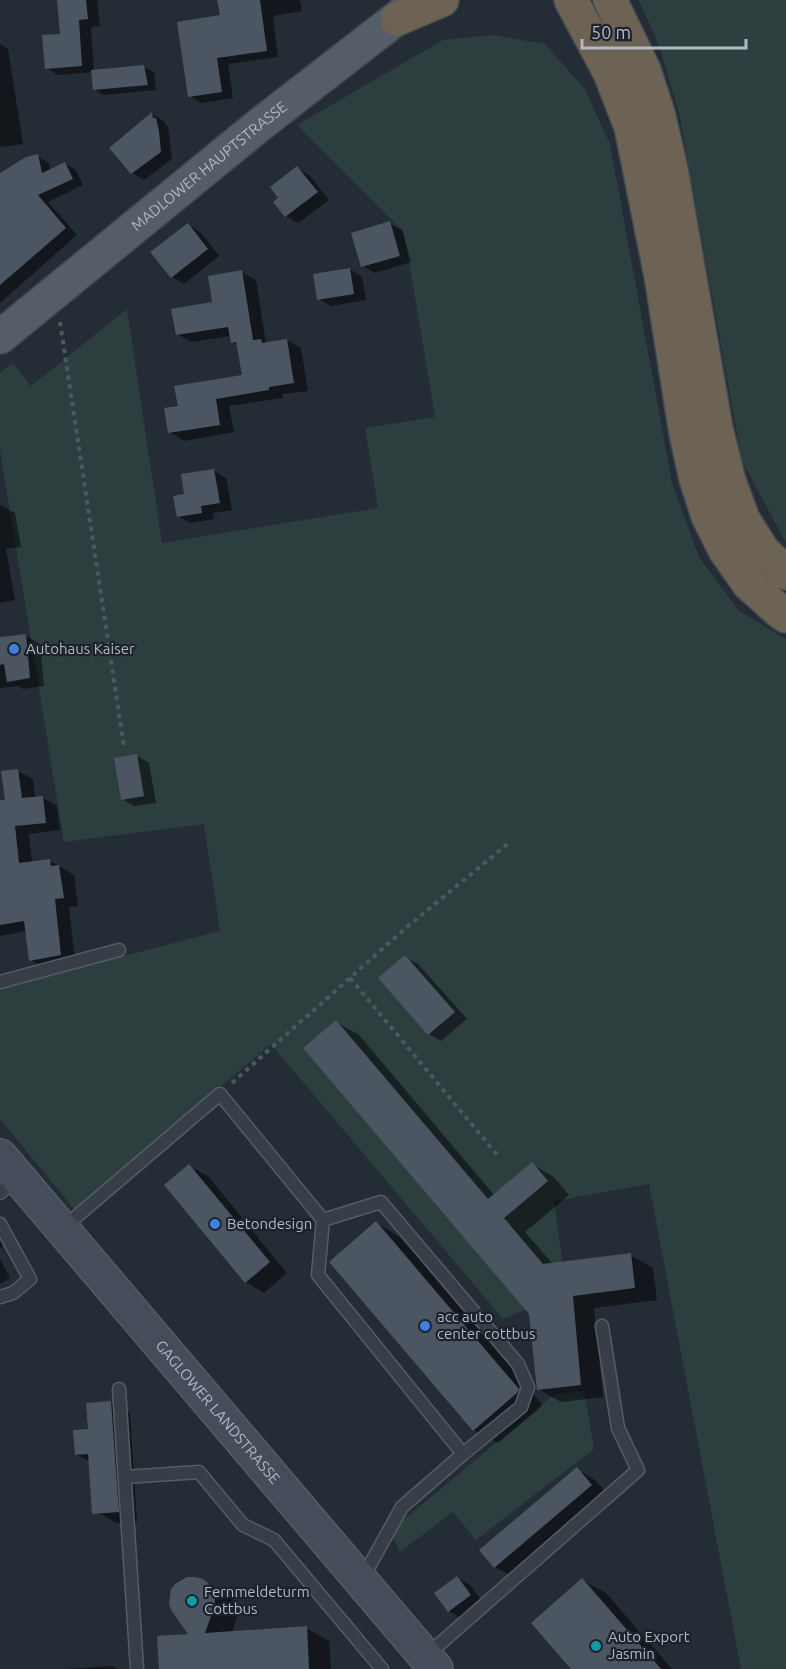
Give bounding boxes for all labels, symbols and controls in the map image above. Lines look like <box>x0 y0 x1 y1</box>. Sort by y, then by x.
scale bar <box>582 12 746 50</box>
text: 50 m <box>591 22 631 42</box>
street label: MADLOWER HAUPTSTRASSE <box>128 98 290 234</box>
place label: Autohaus Kaiser <box>26 640 135 657</box>
marker: Autohaus Kaiser <box>7 642 21 656</box>
place label: Betondesign <box>227 1215 312 1232</box>
marker: Betondesign <box>208 1217 222 1231</box>
place label: acc auto center cottbus <box>437 1308 535 1342</box>
marker: acc auto center cottbus <box>418 1319 432 1333</box>
street label: GAGLOWER LANDSTRASSE <box>152 1337 284 1487</box>
place label: Fernmeldeturm Cottbus <box>204 1583 310 1617</box>
marker: Fernmeldeturm Cottbus <box>185 1594 199 1608</box>
place label: Auto Export Jasmin <box>608 1628 690 1662</box>
marker: Auto Export Jasmin <box>589 1639 603 1653</box>

